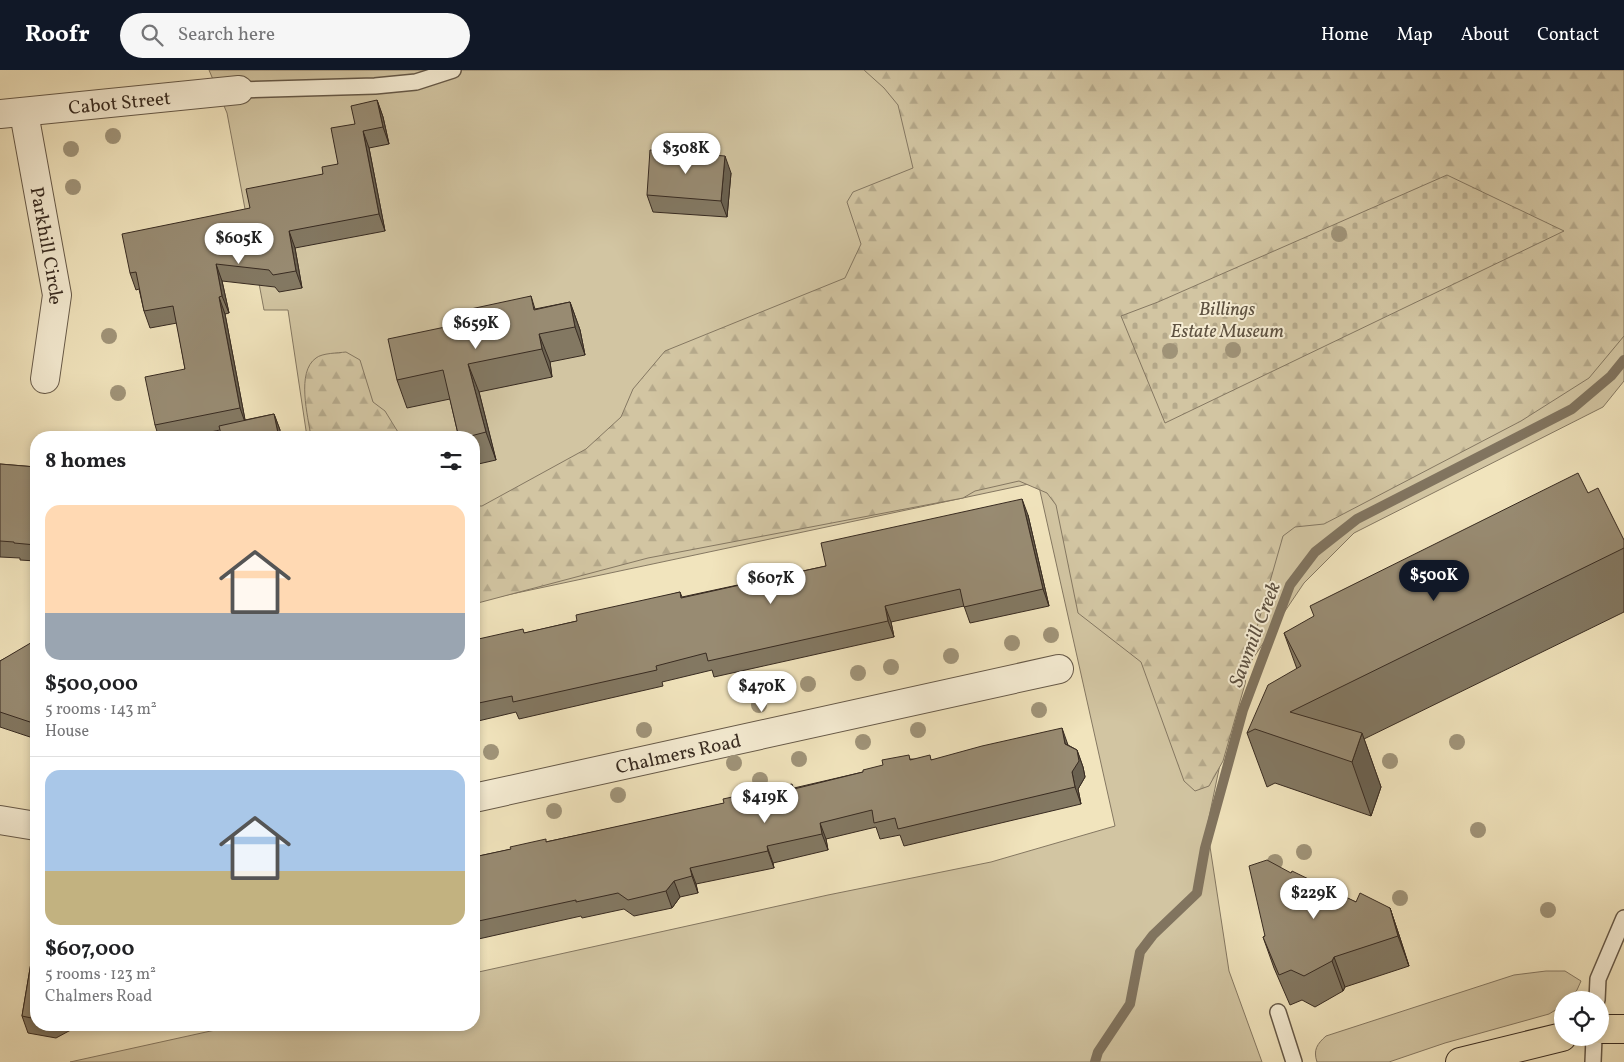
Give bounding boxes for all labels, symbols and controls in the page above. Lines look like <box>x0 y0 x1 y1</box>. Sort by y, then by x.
search box <box>120 13 470 58</box>
text: Roofr <box>25 18 90 52</box>
icon: search <box>138 21 166 49</box>
text: Search here <box>178 22 275 48</box>
text: Home <box>1321 23 1369 48</box>
text: Map <box>1397 23 1433 48</box>
text: About <box>1461 23 1509 48</box>
text: Contact <box>1537 23 1599 48</box>
street label: Cabot Street <box>67 86 172 122</box>
pin: $308K <box>651 132 721 175</box>
text: $308K <box>662 138 710 160</box>
street label: Parkhill Circle <box>23 185 68 306</box>
pin: $605K <box>204 222 274 265</box>
text: $605K <box>216 228 262 250</box>
park label: Billings Estate Museum <box>1170 297 1284 345</box>
pin: $659K <box>441 308 511 350</box>
text: $659K <box>453 313 499 335</box>
text: 8 homes <box>45 447 126 476</box>
icon: filters <box>437 447 465 475</box>
icon: home <box>210 537 300 627</box>
pin: $500K <box>1399 560 1469 602</box>
pin: $607K <box>736 562 806 605</box>
text: $500K <box>1410 565 1458 587</box>
text: $607K <box>748 568 794 590</box>
water label: Sawmill Creek <box>1223 578 1289 691</box>
text: $500,000 <box>45 670 138 699</box>
pin: $470K <box>727 670 797 713</box>
text: $470K <box>739 676 786 698</box>
text: 5 rooms · 143 m² <box>45 699 157 721</box>
text: House <box>45 721 89 743</box>
street label: Chalmers Road <box>613 729 744 781</box>
pin: $419K <box>730 782 800 824</box>
text: $419K <box>742 787 788 809</box>
icon: home <box>210 803 300 893</box>
pin: $229K <box>1279 878 1349 920</box>
text: $229K <box>1291 883 1337 905</box>
text: $607,000 <box>45 935 134 964</box>
text: 5 rooms · 123 m² <box>45 964 156 986</box>
text: Chalmers Road <box>45 986 152 1008</box>
map controls <box>1554 991 1609 1046</box>
button: locate <box>1554 991 1609 1046</box>

